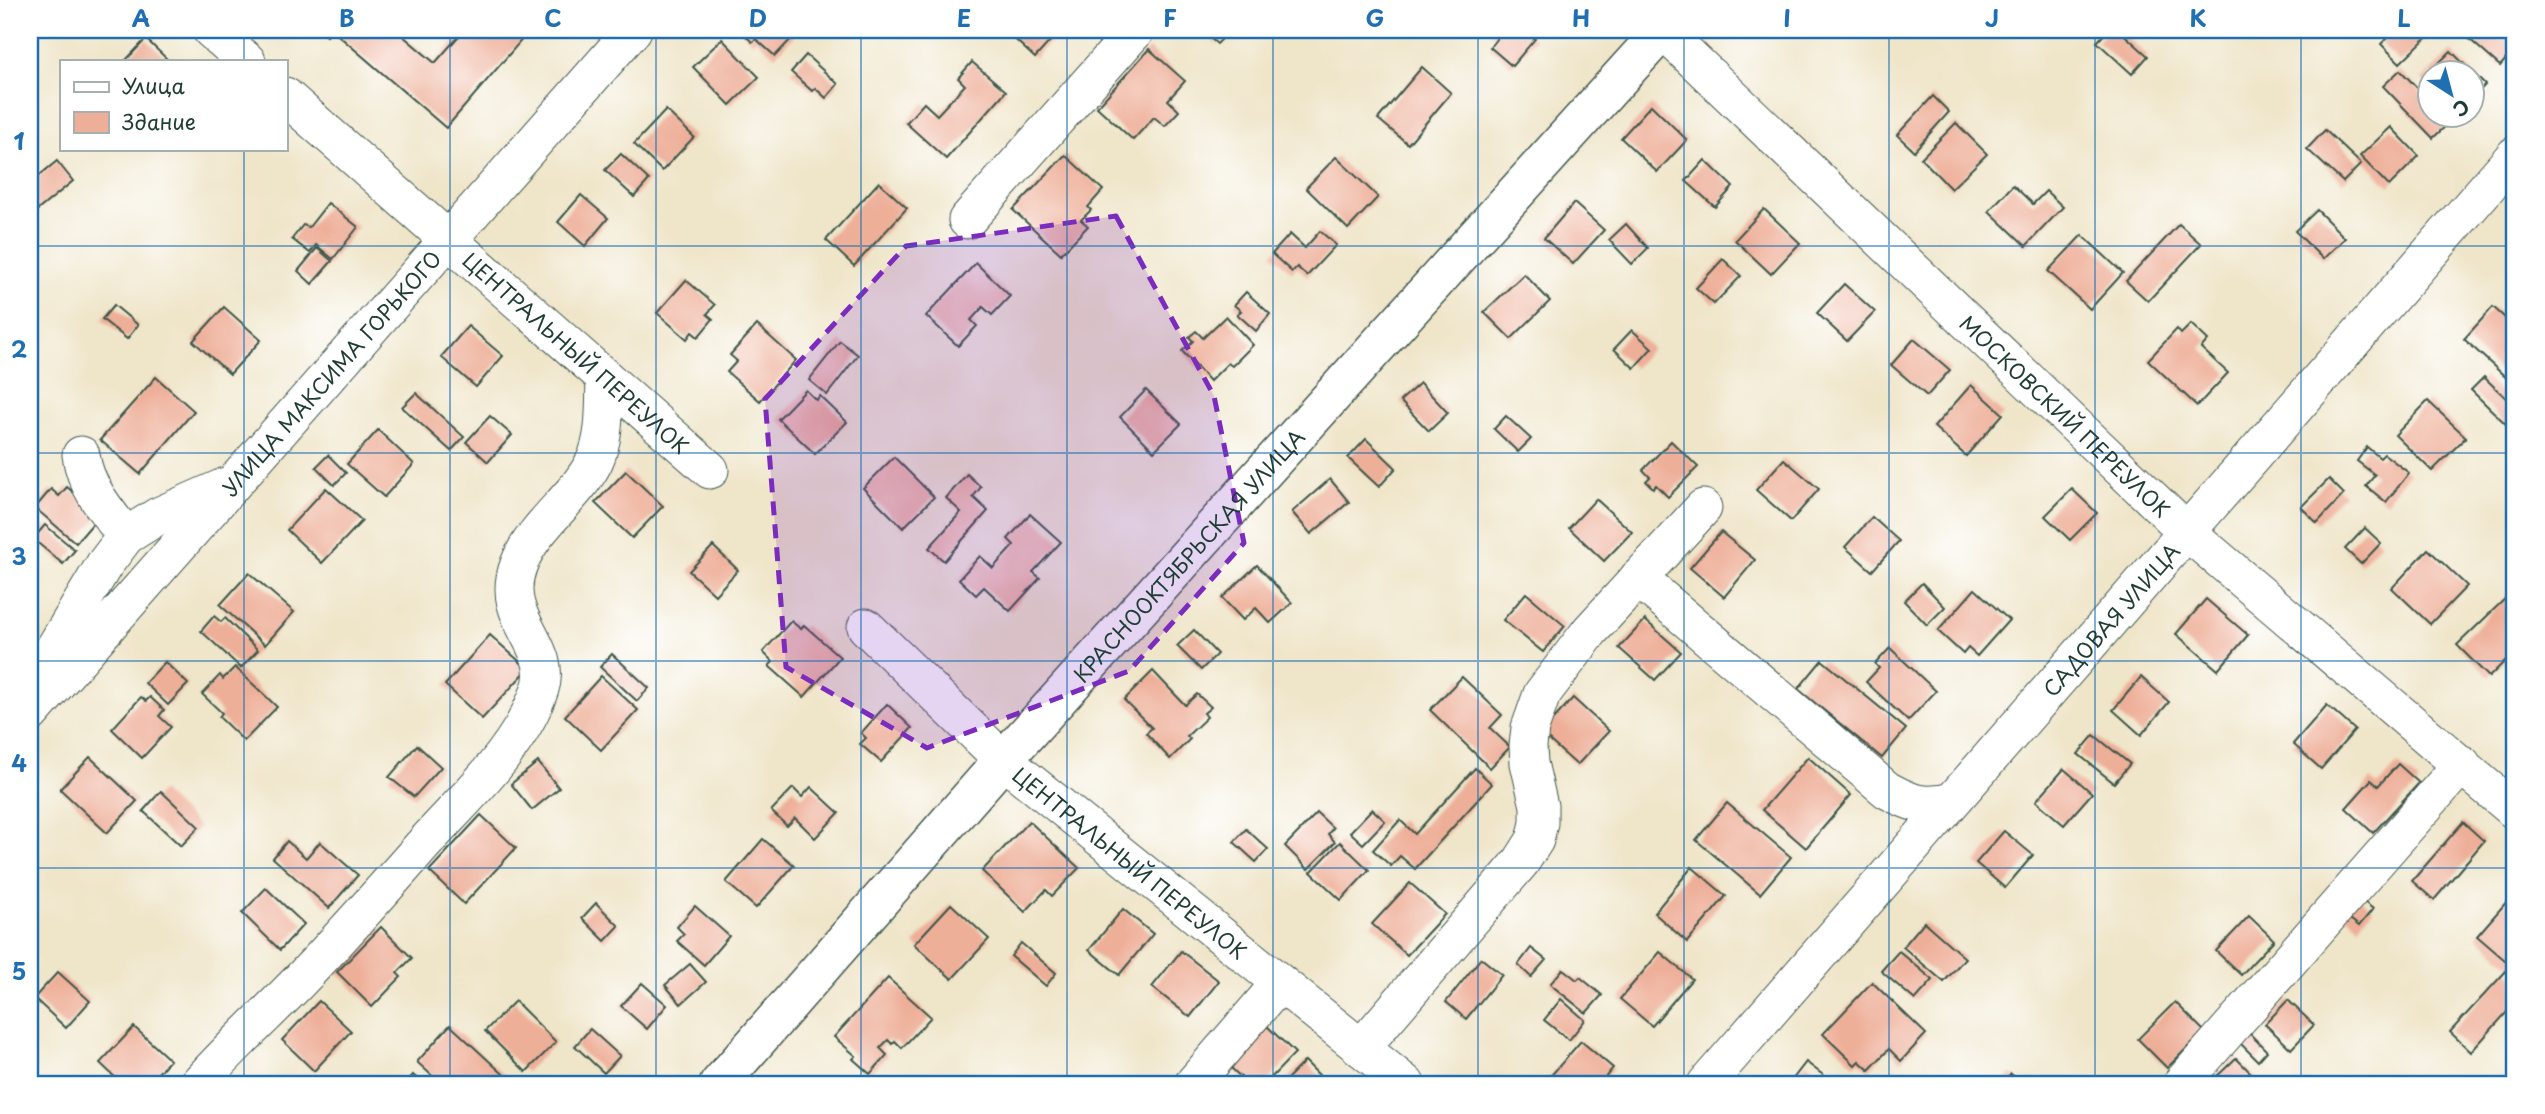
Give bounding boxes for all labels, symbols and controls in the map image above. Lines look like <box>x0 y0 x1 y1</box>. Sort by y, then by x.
text: A <box>132 0 150 35</box>
text: B <box>339 0 355 35</box>
text: C <box>544 0 562 35</box>
text: D <box>749 0 767 35</box>
text: E <box>957 0 971 35</box>
text: F <box>1163 0 1177 35</box>
text: G <box>1366 0 1384 35</box>
text: H <box>1572 0 1590 35</box>
text: I <box>1783 0 1791 35</box>
text: J <box>1985 0 1999 35</box>
text: K <box>2190 0 2207 35</box>
text: L <box>2397 0 2411 35</box>
legend <box>60 60 287 150</box>
north arrow <box>2416 60 2486 130</box>
text: Улица <box>122 69 185 101</box>
text: С <box>2448 93 2476 124</box>
text: Здание <box>122 105 196 137</box>
text: 1 <box>14 123 25 158</box>
street label: УЛИЦА МАКСИМА ГОРЬКОГО <box>214 243 448 503</box>
street label: ЦЕНТРАЛЬНЫЙ ПЕРЕУЛОК <box>456 244 697 461</box>
street label: МОСКОВСКИЙ ПЕРЕУЛОК <box>1953 307 2178 524</box>
text: 2 <box>11 331 27 366</box>
street label: КРАСНООКТЯБРЬСКАЯ УЛИЦА <box>1065 421 1311 689</box>
street label: САДОВАЯ УЛИЦА <box>2035 536 2187 703</box>
text: 3 <box>11 538 27 573</box>
text: 4 <box>11 745 27 780</box>
street label: ЦЕНТРАЛЬНЫЙ ПЕРЕУЛОК <box>1006 758 1254 966</box>
text: 5 <box>12 953 26 988</box>

